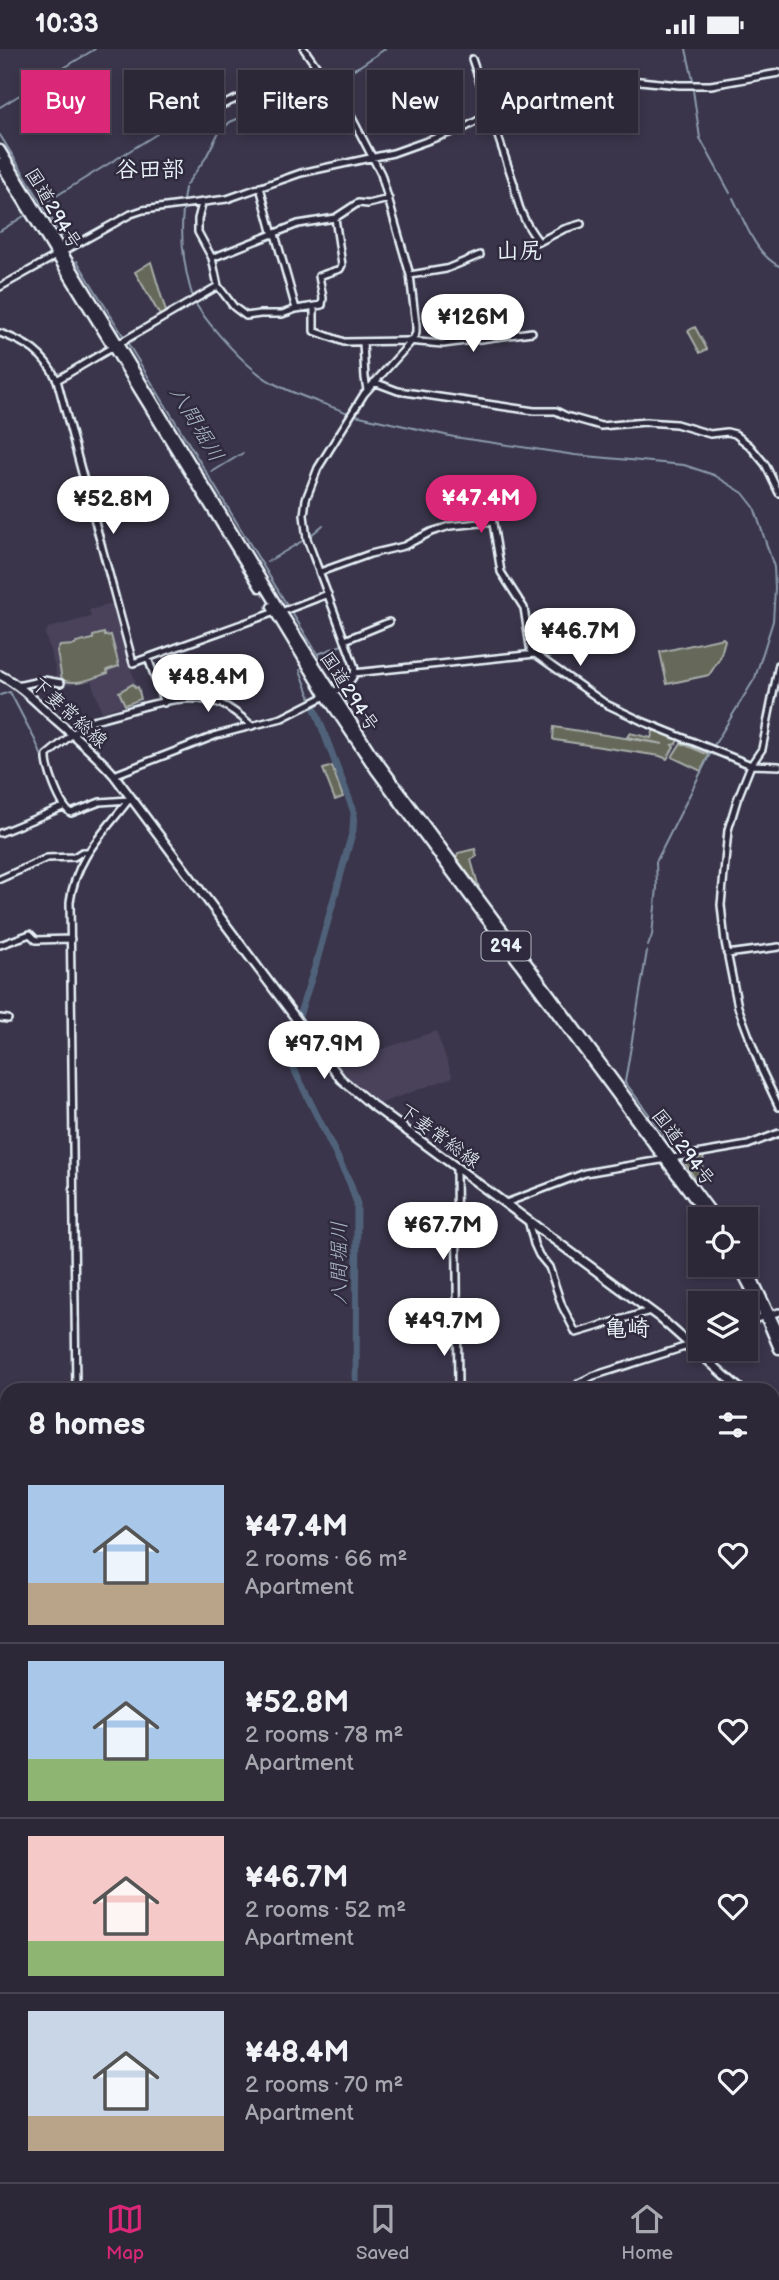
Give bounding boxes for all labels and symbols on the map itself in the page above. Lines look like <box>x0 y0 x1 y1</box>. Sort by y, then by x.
district label: 谷田部 <box>116 156 185 184</box>
street label: 国道294号 <box>19 164 86 254</box>
district label: 山尻 <box>496 237 542 265</box>
pin: ¥126M <box>424 295 522 354</box>
water label: 八間堀川 <box>164 382 229 467</box>
pin: ¥47.4M <box>424 475 538 535</box>
pin: ¥52.8M <box>56 477 170 536</box>
pin: ¥46.7M <box>523 609 637 668</box>
street label: 国道294号 <box>314 647 383 736</box>
pin: ¥48.4M <box>151 655 265 714</box>
street label: 下妻常総線 <box>26 673 112 753</box>
road number: 294 <box>482 931 530 961</box>
pin: ¥97.9M <box>267 1021 381 1081</box>
street label: 下妻常総線 <box>394 1099 484 1173</box>
street label: 国道294号 <box>646 1105 719 1191</box>
pin: ¥67.7M <box>386 1203 500 1262</box>
water label: 八間堀川 <box>327 1221 352 1305</box>
pin: ¥49.7M <box>387 1299 501 1358</box>
district label: 亀崎 <box>604 1315 650 1343</box>

